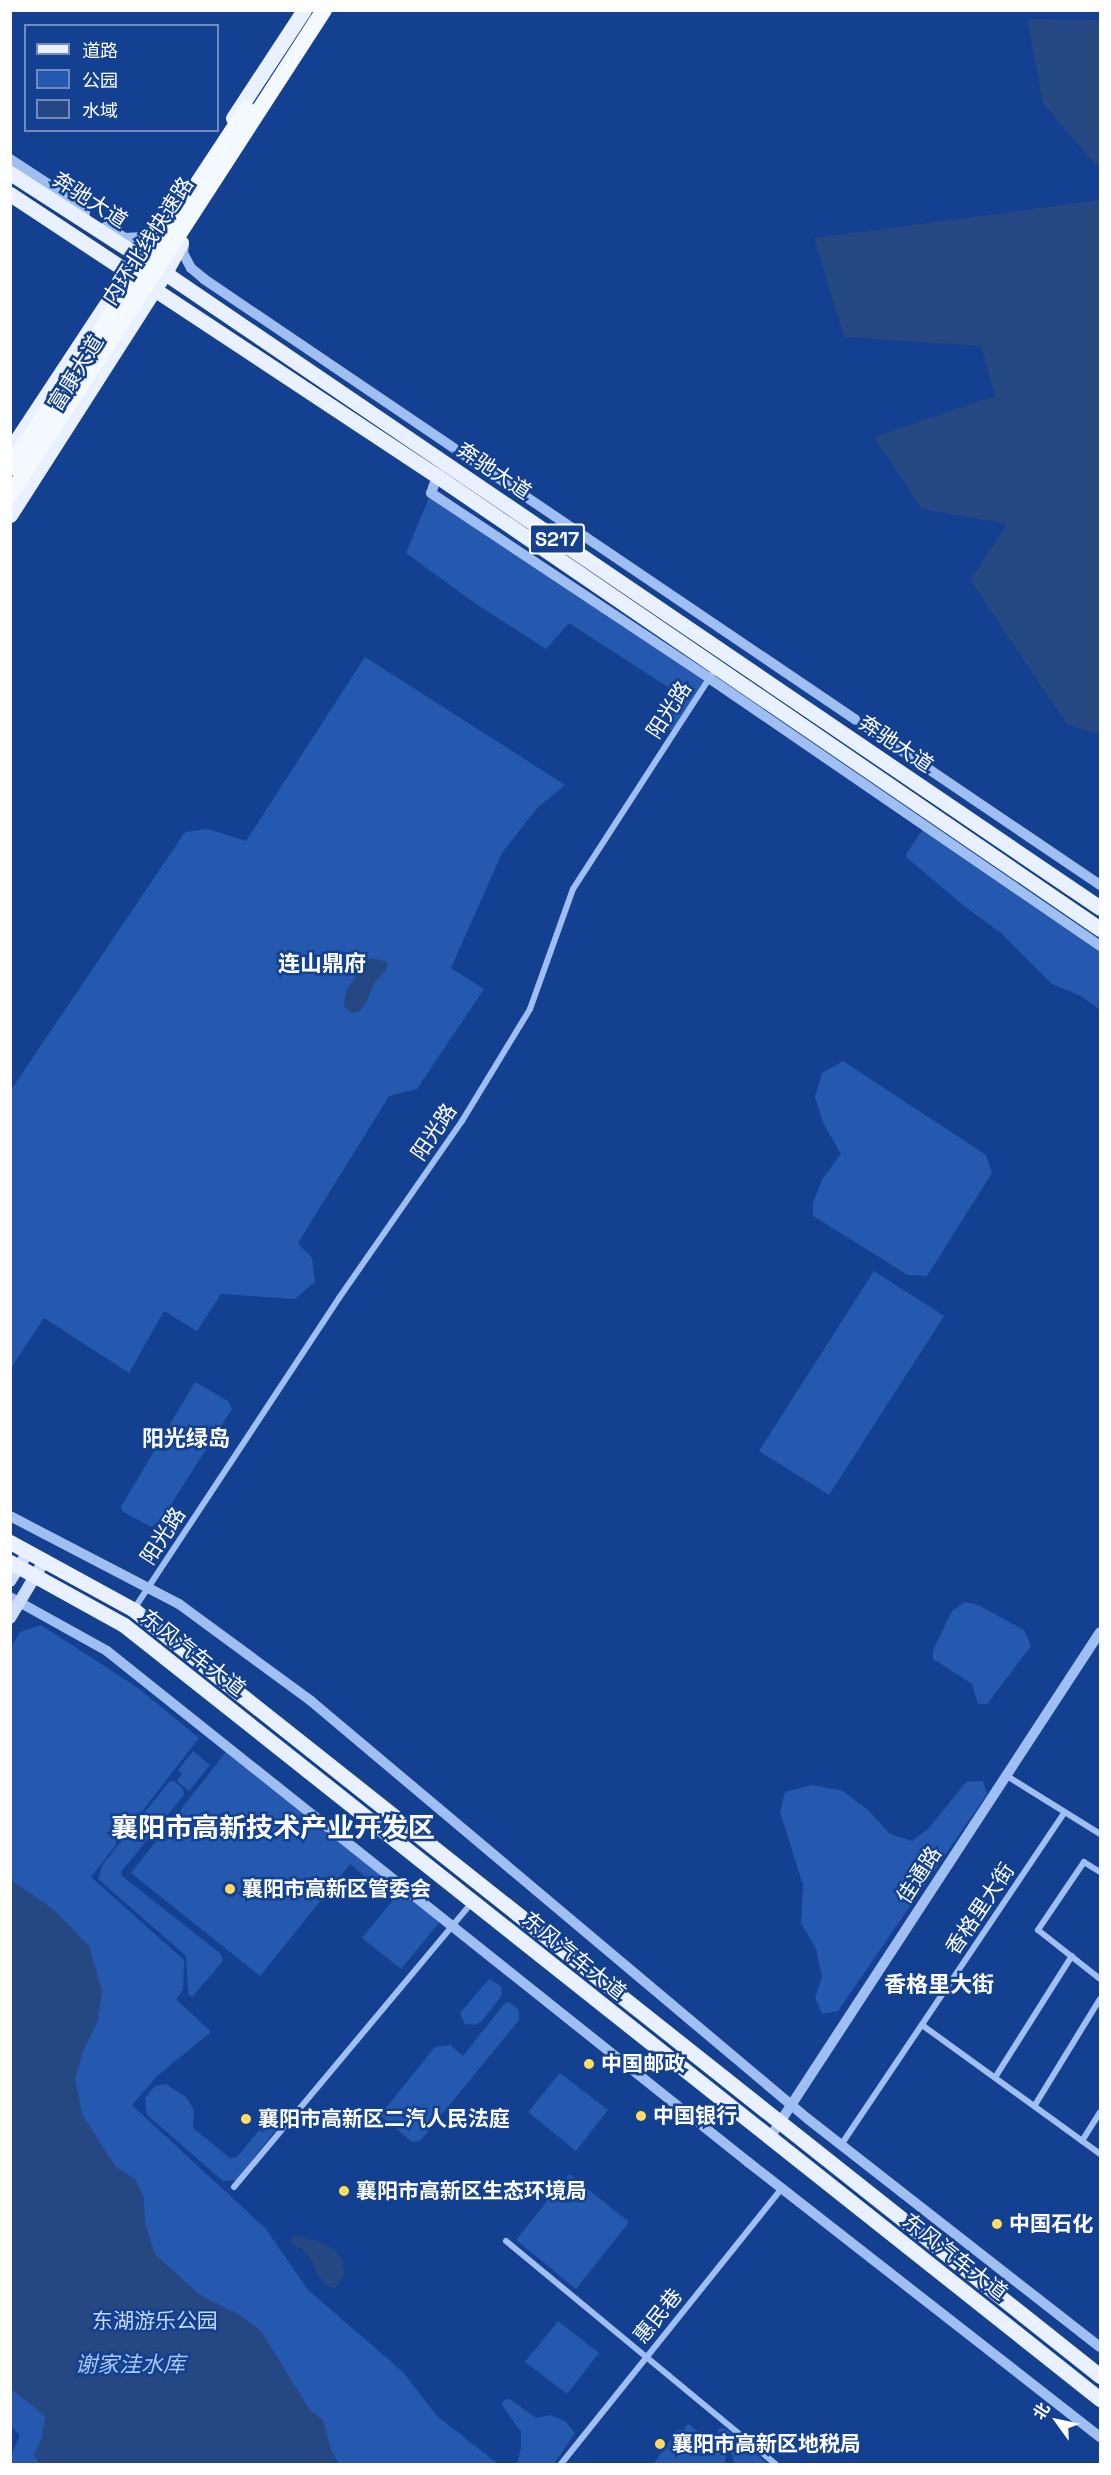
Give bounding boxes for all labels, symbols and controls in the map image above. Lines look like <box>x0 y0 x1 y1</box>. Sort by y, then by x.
legend <box>24 24 219 132</box>
text: 道路 <box>82 39 118 62</box>
text: 公园 <box>82 69 118 92</box>
text: 水域 <box>82 99 118 122</box>
street label: 奔驰大道 <box>48 167 132 233</box>
street label: 内环北线快速路 <box>97 172 199 310</box>
street label: 富康大道 <box>43 331 109 415</box>
street label: 奔驰大道 <box>452 437 536 505</box>
road number: S217 <box>528 522 586 556</box>
street label: 阳光路 <box>641 677 697 743</box>
street label: 奔驰大道 <box>854 710 938 778</box>
district label: 连山鼎府 <box>278 951 366 977</box>
street label: 阳光路 <box>406 1099 462 1165</box>
district label: 阳光绿岛 <box>142 1426 230 1452</box>
street label: 阳光路 <box>135 1503 191 1569</box>
street label: 东风汽车大道 <box>136 1604 250 1702</box>
district label: 襄阳市高新技术产业开发区 <box>111 1812 435 1844</box>
street label: 佳通路 <box>891 1842 947 1908</box>
street label: 香格里大街 <box>940 1858 1020 1960</box>
place label: 襄阳市高新区管委会 <box>242 1876 431 1902</box>
marker: 襄阳市高新区管委会 <box>223 1882 237 1896</box>
street label: 东风汽车大道 <box>517 1907 631 2005</box>
district label: 香格里大街 <box>884 1972 994 1998</box>
place label: 中国邮政 <box>601 2051 685 2077</box>
marker: 中国邮政 <box>582 2057 596 2071</box>
place label: 中国银行 <box>653 2103 737 2129</box>
place label: 襄阳市高新区二汽人民法庭 <box>258 2106 510 2132</box>
marker: 中国银行 <box>634 2109 648 2123</box>
marker: 襄阳市高新区二汽人民法庭 <box>239 2112 253 2126</box>
place label: 襄阳市高新区生态环境局 <box>356 2178 587 2204</box>
marker: 襄阳市高新区生态环境局 <box>337 2184 351 2198</box>
street label: 东风汽车大道 <box>898 2208 1012 2306</box>
place label: 中国石化 <box>1009 2211 1093 2237</box>
marker: 中国石化 <box>990 2217 1004 2231</box>
street label: 惠民巷 <box>628 2284 688 2348</box>
park label: 东湖游乐公园 <box>92 2308 218 2334</box>
water label: 谢家洼水库 <box>75 2352 185 2378</box>
north arrow <box>1027 2391 1087 2451</box>
text: 北 <box>1028 2398 1055 2423</box>
place label: 襄阳市高新区地税局 <box>672 2431 861 2457</box>
marker: 襄阳市高新区地税局 <box>653 2437 667 2451</box>

